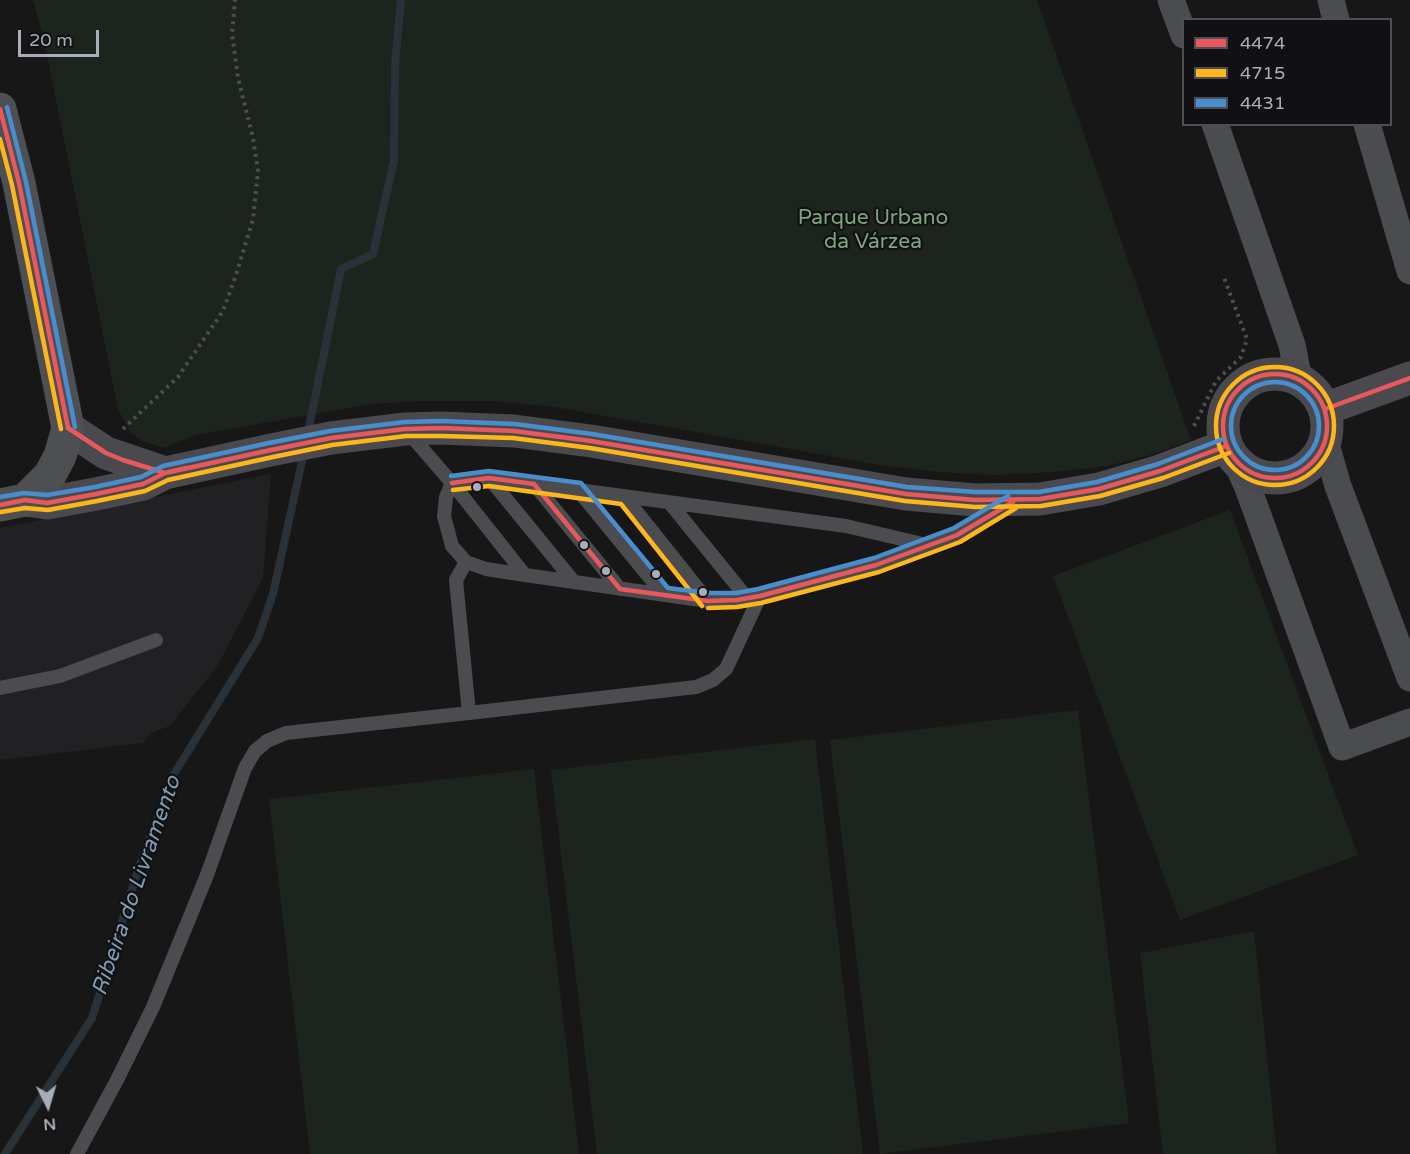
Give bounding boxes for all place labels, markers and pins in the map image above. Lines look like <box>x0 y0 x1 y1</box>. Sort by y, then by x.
unlabelled marker <box>471 481 483 493</box>
unlabelled marker <box>578 539 590 551</box>
unlabelled marker <box>600 565 612 577</box>
unlabelled marker <box>650 568 662 580</box>
unlabelled marker <box>697 586 709 598</box>

